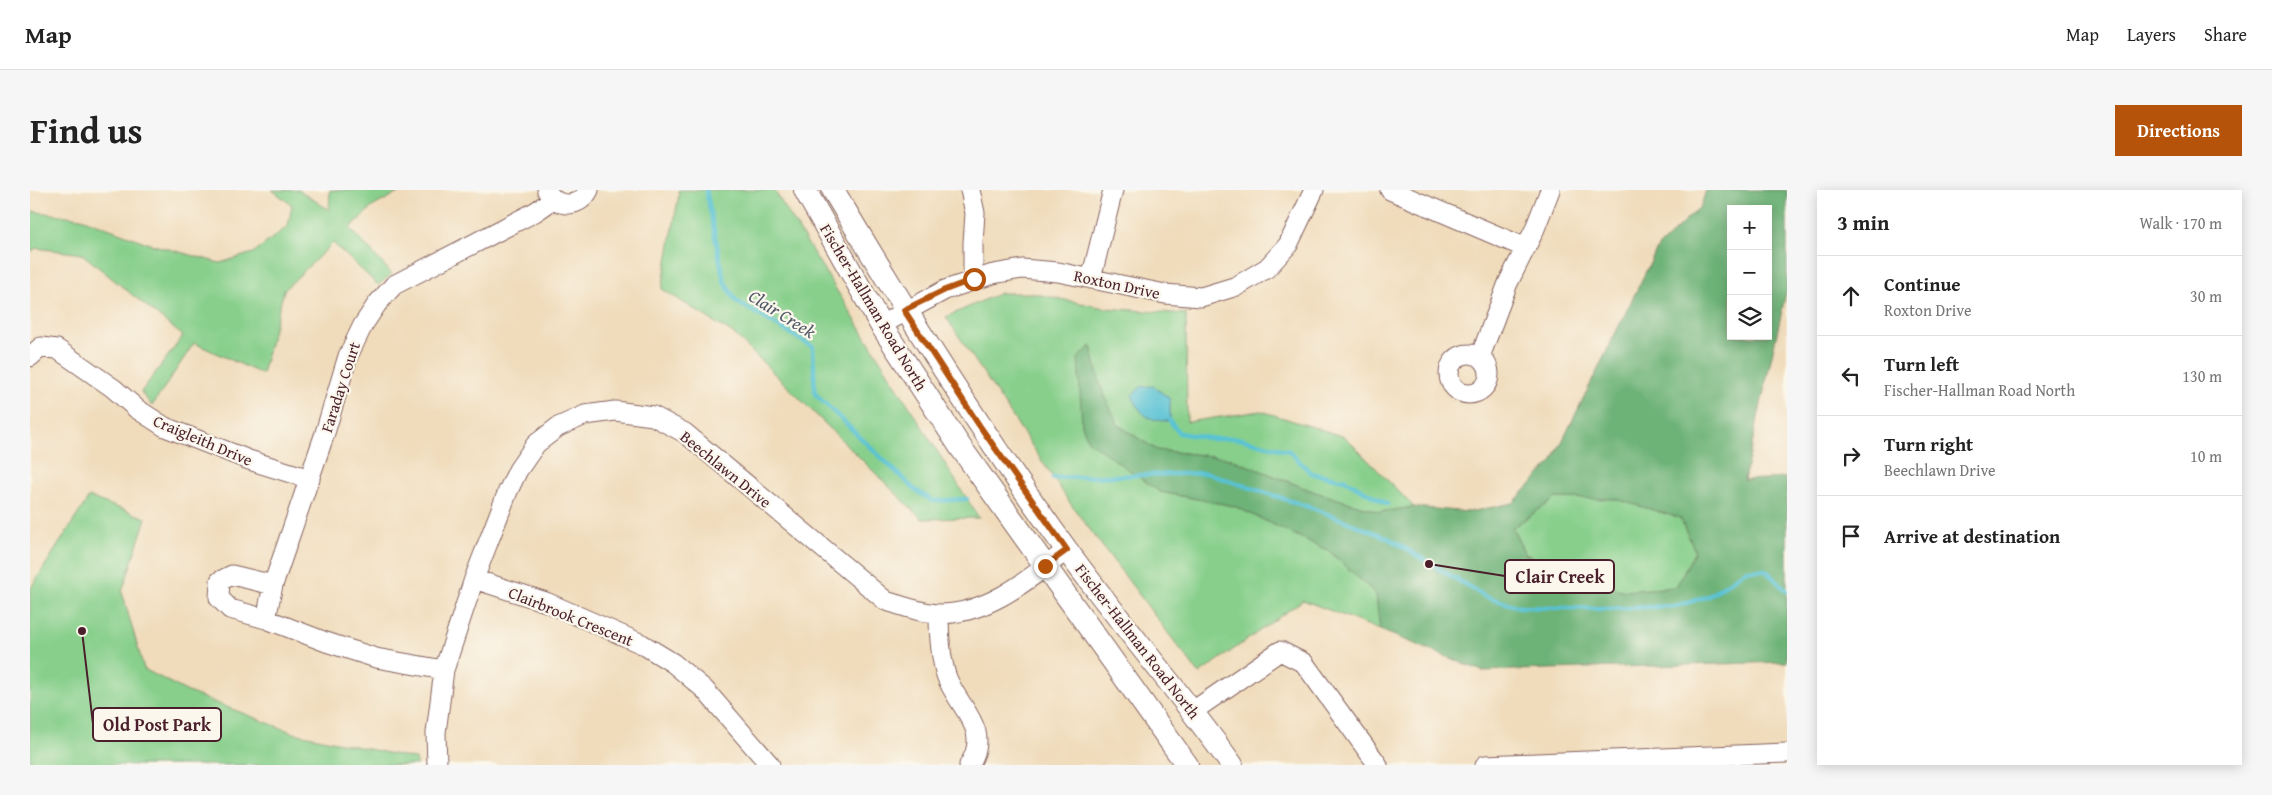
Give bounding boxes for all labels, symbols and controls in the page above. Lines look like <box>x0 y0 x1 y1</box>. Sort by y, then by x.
text: Map <box>25 17 72 52</box>
text: Map <box>2066 21 2099 48</box>
text: Layers <box>2127 21 2176 48</box>
text: Share <box>2204 21 2247 48</box>
text: Find us <box>30 105 143 156</box>
button: Directions <box>2115 105 2242 156</box>
map controls <box>1727 205 1772 340</box>
button: + <box>1727 205 1772 250</box>
text: 3 min <box>1837 207 1889 238</box>
text: Walk · 170 m <box>2139 211 2222 235</box>
street label: Fischer-Hallman Road North <box>814 219 934 395</box>
button: − <box>1727 250 1772 295</box>
street label: Roxton Drive <box>1072 263 1162 305</box>
route start <box>963 268 986 291</box>
text: Continue <box>1884 270 1961 298</box>
water label: Clair Creek <box>744 282 822 345</box>
icon: ahead <box>1837 282 1865 310</box>
text: 30 m <box>2190 284 2222 308</box>
button: layers <box>1727 295 1772 340</box>
text: Roxton Drive <box>1884 298 1971 322</box>
street label: Faraday Court <box>314 338 366 435</box>
text: Turn left <box>1884 350 1959 378</box>
icon: left <box>1837 362 1865 390</box>
text: 130 m <box>2182 364 2222 388</box>
text: Fischer-Hallman Road North <box>1884 378 2075 402</box>
street label: Craigleith Drive <box>150 408 256 472</box>
street label: Beechlawn Drive <box>675 425 777 513</box>
text: Turn right <box>1884 430 1973 458</box>
icon: right <box>1837 442 1865 470</box>
text: 10 m <box>2190 444 2222 468</box>
text: Beechlawn Drive <box>1884 458 1996 482</box>
icon: arrive <box>1837 522 1865 550</box>
text: Arrive at destination <box>1884 522 2060 550</box>
route end <box>1034 555 1057 578</box>
street label: Fischer-Hallman Road North <box>1070 558 1206 724</box>
callout: Clair Creek <box>1505 560 1614 593</box>
text: Clair Creek <box>1516 563 1605 590</box>
street label: Clairbrook Crescent <box>505 580 637 652</box>
callout: Old Post Park <box>93 708 221 741</box>
text: Old Post Park <box>103 711 212 738</box>

